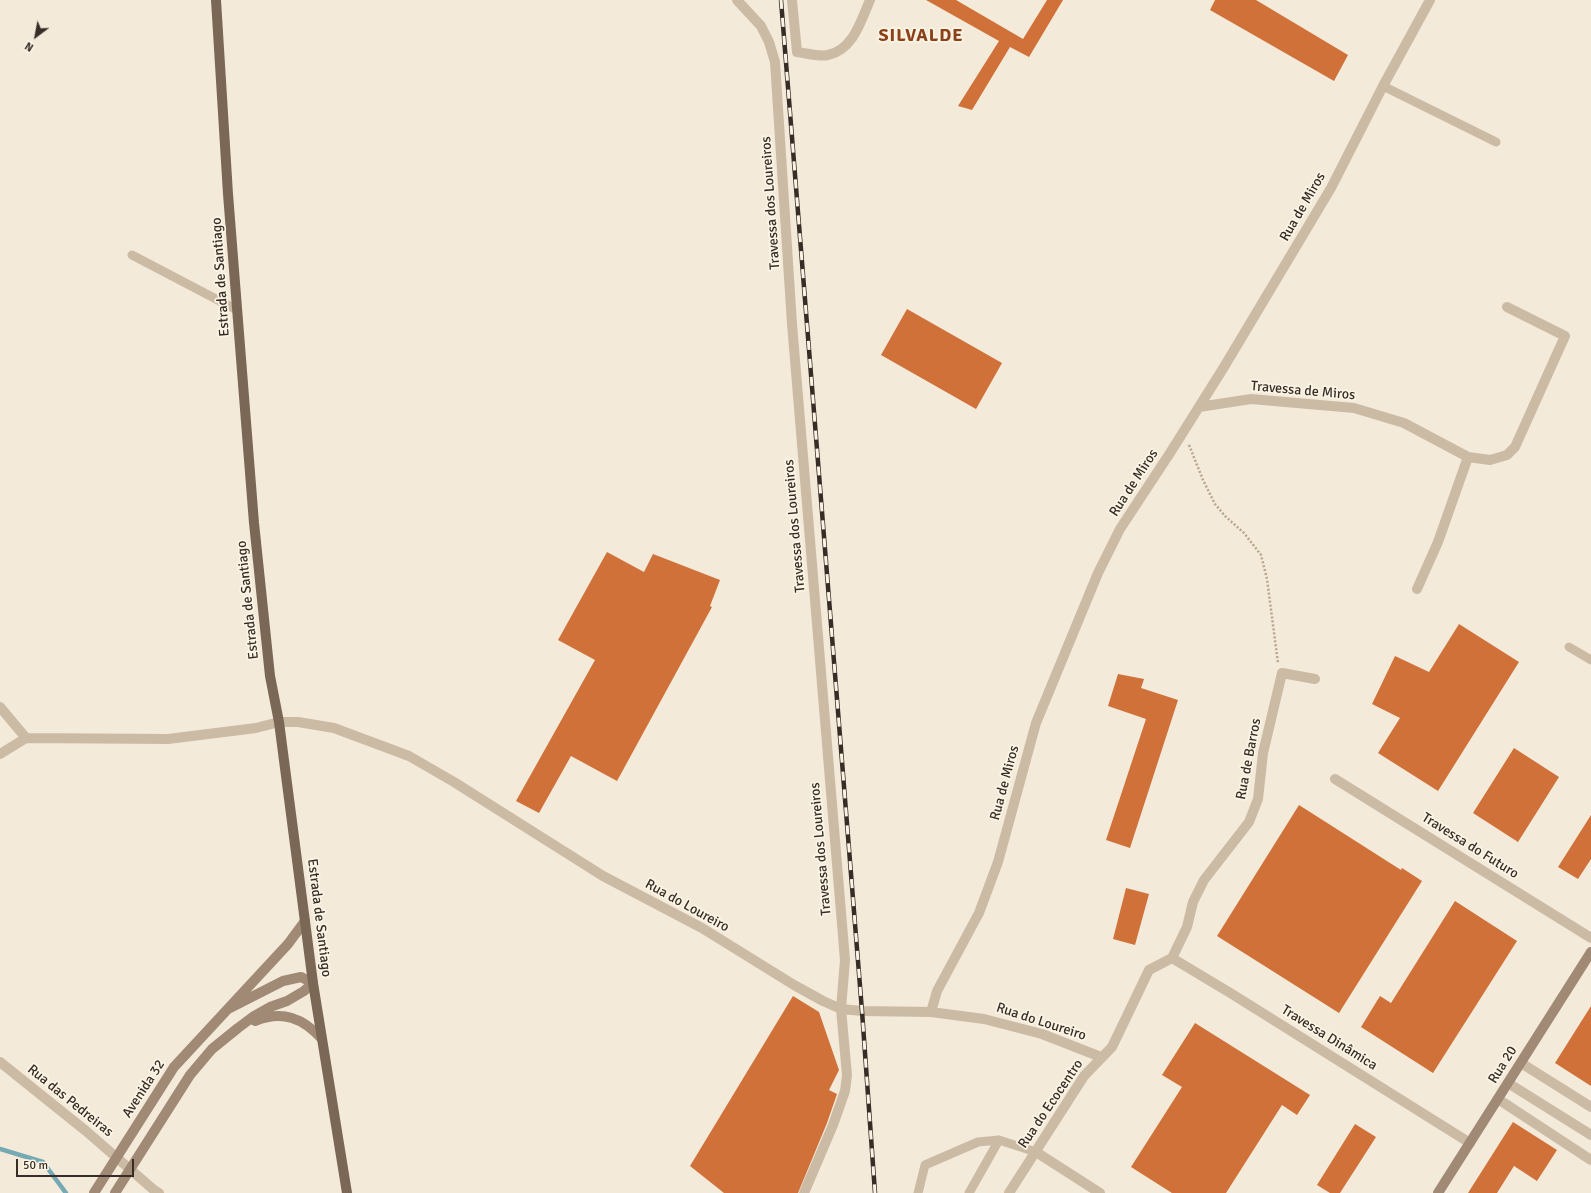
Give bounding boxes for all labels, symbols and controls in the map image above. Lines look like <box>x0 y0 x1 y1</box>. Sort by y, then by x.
north arrow <box>16 16 56 56</box>
district label: SILVALDE <box>878 25 964 47</box>
text: N <box>23 39 36 54</box>
street label: Travessa dos Loureiros <box>758 136 784 270</box>
street label: Rua de Miros <box>1277 170 1329 244</box>
street label: Estrada de Santiago <box>208 217 234 337</box>
street label: Travessa de Miros <box>1250 378 1356 404</box>
street label: Rua de Miros <box>1106 446 1162 520</box>
street label: Travessa dos Loureiros <box>781 459 809 593</box>
street label: Estrada de Santiago <box>233 540 263 660</box>
street label: Rua de Barros <box>1233 717 1265 801</box>
street label: Rua de Miros <box>987 744 1023 822</box>
street label: Travessa dos Loureiros <box>807 782 835 916</box>
street label: Travessa do Futuro <box>1419 810 1521 882</box>
street label: Estrada de Santiago <box>303 858 335 978</box>
street label: Rua do Loureiro <box>642 876 732 936</box>
street label: Rua do Loureiro <box>994 1000 1088 1044</box>
street label: Travessa Dinâmica <box>1278 1002 1380 1074</box>
street label: Rua 20 <box>1485 1043 1521 1087</box>
street label: Rua do Ecocentro <box>1015 1056 1087 1152</box>
street label: Avenida 32 <box>119 1057 169 1121</box>
street label: Rua das Pedreiras <box>24 1061 116 1141</box>
scale bar <box>18 1151 136 1177</box>
text: 50 m <box>23 1158 48 1173</box>

